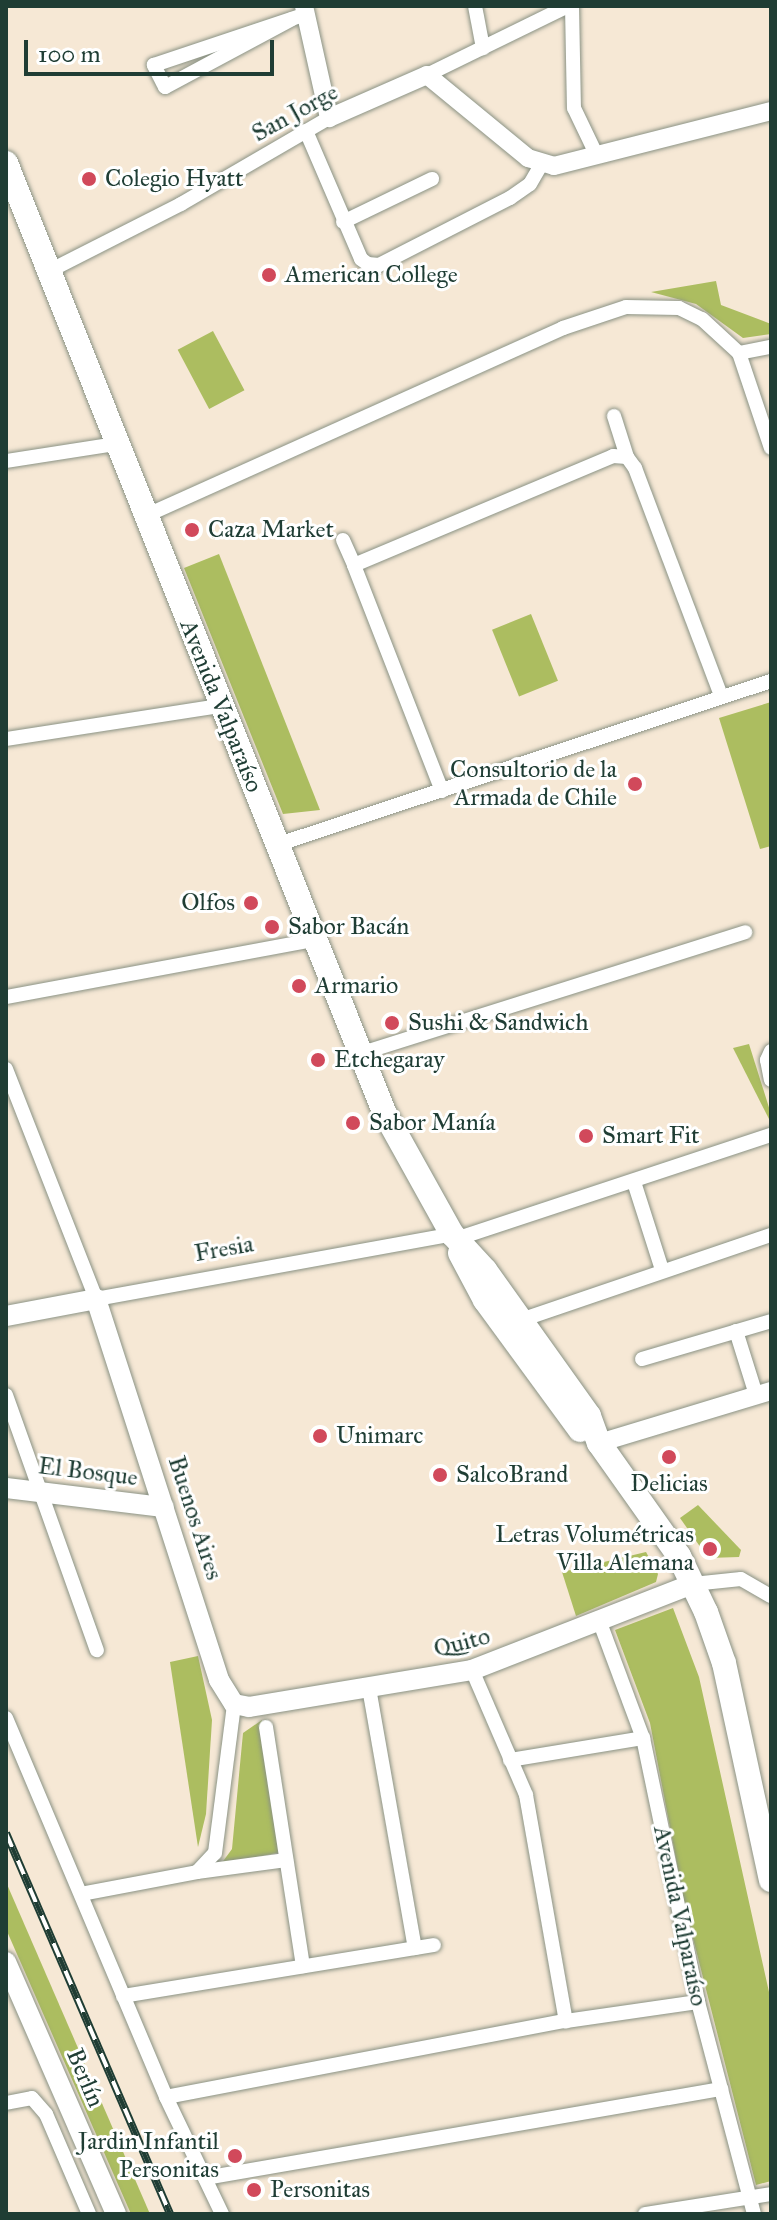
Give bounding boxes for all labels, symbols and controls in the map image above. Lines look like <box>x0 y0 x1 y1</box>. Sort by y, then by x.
scale bar <box>28 24 278 74</box>
text: 100 m <box>38 39 101 69</box>
street label: San Jorge <box>247 78 343 148</box>
place label: Colegio Hyatt <box>105 165 244 193</box>
marker: Colegio Hyatt <box>80 170 98 188</box>
place label: American College <box>285 261 458 289</box>
marker: American College <box>260 266 278 284</box>
place label: Caza Market <box>208 516 334 544</box>
marker: Caza Market <box>183 521 201 539</box>
street label: Avenida Valparaíso <box>173 615 269 797</box>
place label: Consultorio de la Armada de Chile <box>450 756 617 812</box>
marker: Consultorio de la Armada de Chile <box>624 773 646 795</box>
place label: Olfos <box>181 889 235 917</box>
marker: Olfos <box>242 894 260 912</box>
place label: Sabor Bacán <box>288 913 409 941</box>
marker: Sabor Bacán <box>263 918 281 936</box>
place label: Armario <box>315 972 398 1000</box>
marker: Armario <box>290 977 308 995</box>
place label: Sushi & Sandwich <box>408 1009 589 1037</box>
marker: Sushi & Sandwich <box>383 1014 401 1032</box>
place label: Etchegaray <box>334 1046 444 1074</box>
marker: Etchegaray <box>309 1051 327 1069</box>
place label: Sabor Manía <box>369 1109 496 1137</box>
marker: Sabor Manía <box>344 1114 362 1132</box>
place label: Smart Fit <box>602 1122 699 1150</box>
marker: Smart Fit <box>577 1127 595 1145</box>
street label: Fresia <box>192 1230 256 1268</box>
place label: Unimarc <box>336 1422 423 1450</box>
marker: Unimarc <box>311 1427 329 1445</box>
marker: Delicias <box>660 1448 678 1466</box>
street label: El Bosque <box>37 1452 139 1492</box>
street label: Buenos Aires <box>161 1453 229 1583</box>
place label: SalcoBrand <box>456 1461 568 1489</box>
marker: SalcoBrand <box>431 1466 449 1484</box>
place label: Delicias <box>630 1470 708 1498</box>
place label: Letras Volumétricas Villa Alemana <box>495 1521 694 1577</box>
marker: Letras Volumétricas Villa Alemana <box>701 1540 719 1558</box>
street label: Quito <box>431 1622 493 1664</box>
street label: Avenida Valparaíso <box>647 1823 713 2009</box>
street label: Berlín <box>60 2044 110 2112</box>
place label: Jardin Infantil Personitas <box>78 2128 219 2184</box>
marker: Jardin Infantil Personitas <box>226 2147 244 2165</box>
place label: Personitas <box>270 2176 370 2204</box>
marker: Personitas <box>245 2181 263 2199</box>

